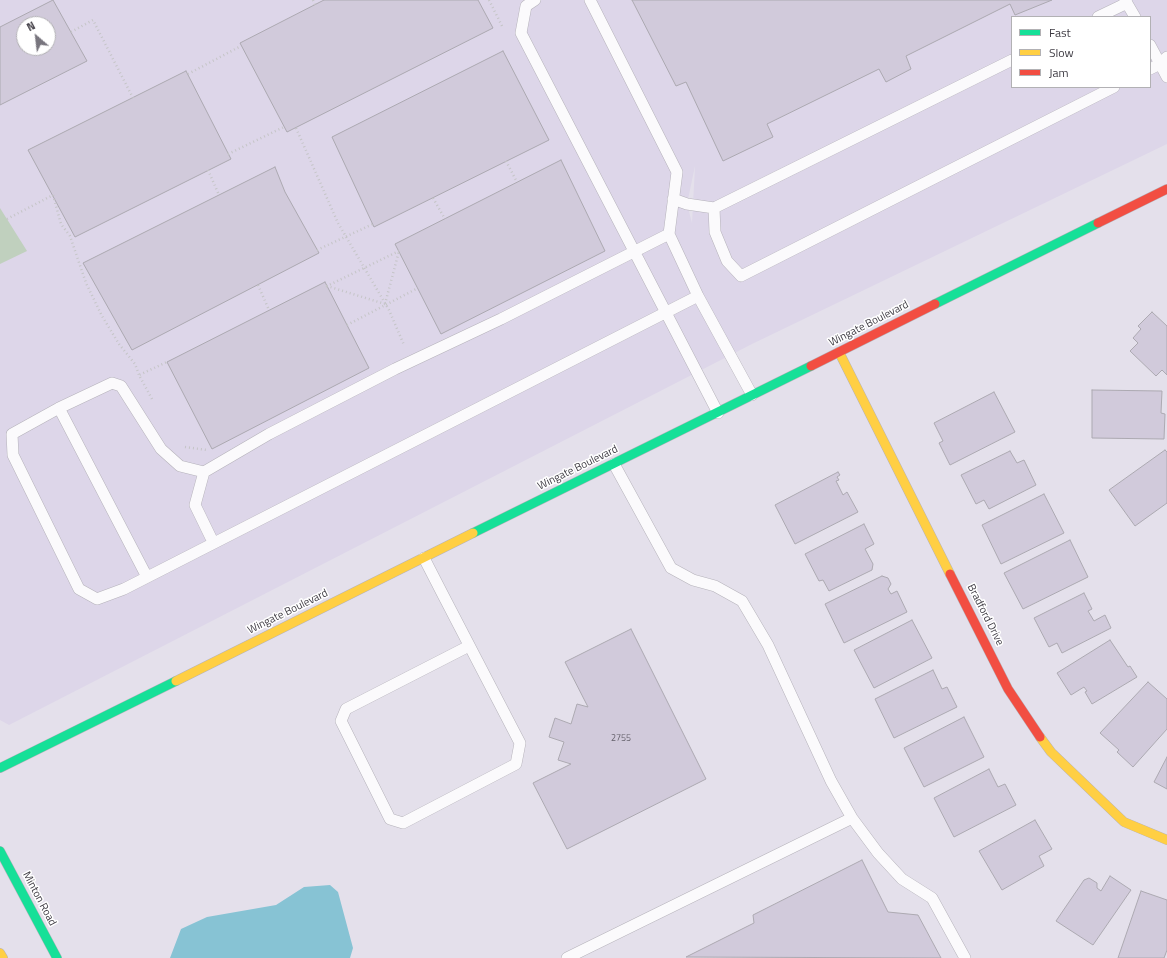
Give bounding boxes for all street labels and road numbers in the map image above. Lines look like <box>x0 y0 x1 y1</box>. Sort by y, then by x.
street label: Wingate Boulevard <box>827 298 911 350</box>
street label: Wingate Boulevard <box>536 443 620 493</box>
street label: Bradford Drive <box>964 582 1006 648</box>
street label: Wingate Boulevard <box>246 587 330 637</box>
street label: Minton Road <box>19 870 59 928</box>

